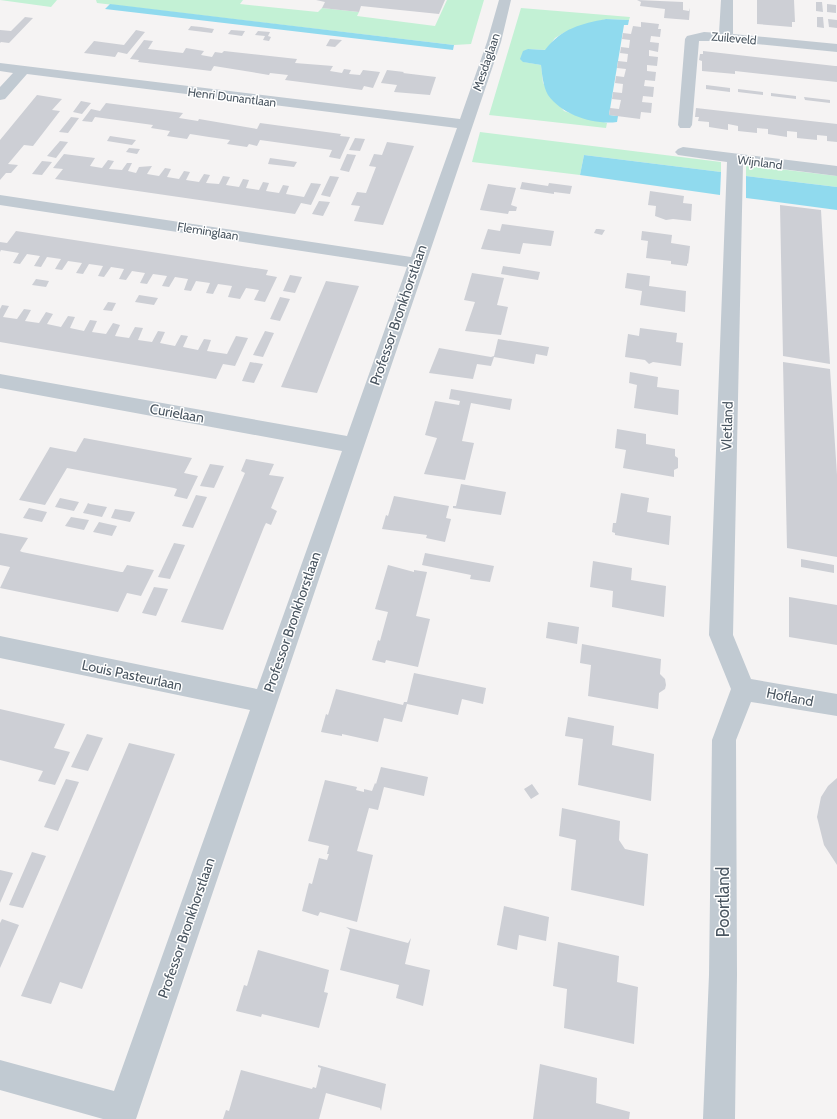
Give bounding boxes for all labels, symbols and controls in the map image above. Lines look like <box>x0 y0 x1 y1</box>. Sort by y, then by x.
street label: Zuileveld <box>711 29 757 47</box>
street label: Mesdaglaan <box>469 31 503 93</box>
street label: Henri Dunantlaan <box>187 84 278 110</box>
street label: Wijnland <box>737 152 783 172</box>
street label: Fleminglaan <box>176 219 240 243</box>
street label: Professor Bronkhorstlaan <box>365 242 431 388</box>
street label: Curielaan <box>148 399 206 427</box>
street label: Vletland <box>717 401 737 451</box>
street label: Professor Bronkhorstlaan <box>259 549 325 695</box>
street label: Louis Pasteurlaan <box>80 656 184 694</box>
street label: Hofland <box>765 684 815 710</box>
street label: Professor Bronkhorstlaan <box>153 855 219 1001</box>
street label: Poortland <box>713 867 733 937</box>

